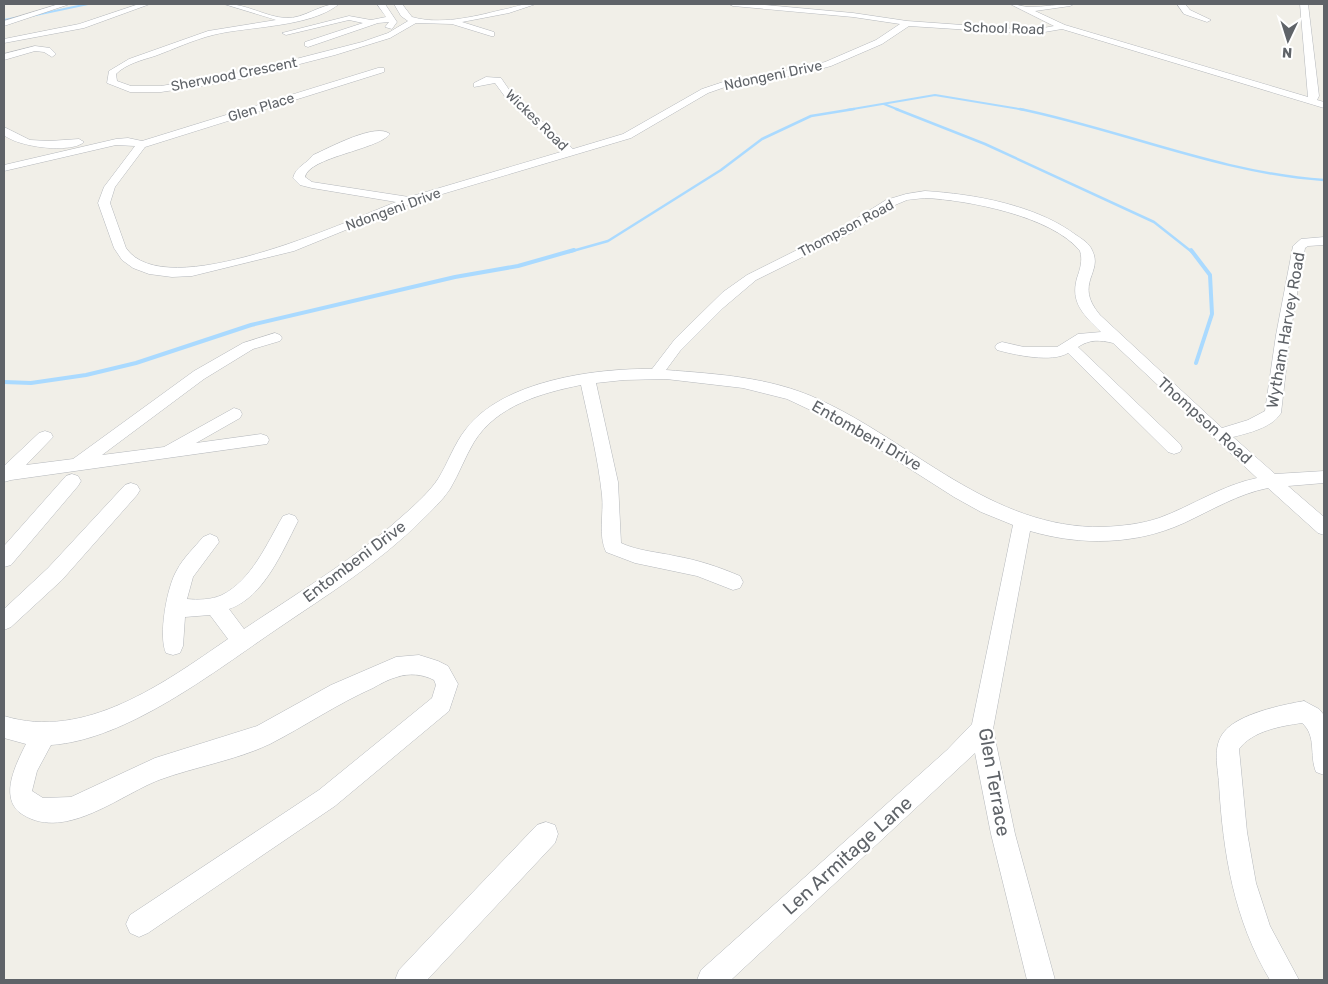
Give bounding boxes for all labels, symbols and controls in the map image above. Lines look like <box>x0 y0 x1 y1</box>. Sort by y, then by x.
north arrow <box>1263 15 1313 65</box>
street label: School Road <box>963 19 1045 38</box>
text: N <box>1282 44 1293 61</box>
street label: Sherwood Crescent <box>170 54 299 95</box>
street label: Ndongeni Drive <box>723 57 824 94</box>
street label: Wickes Road <box>502 86 572 155</box>
street label: Glen Place <box>226 89 296 126</box>
street label: Ndongeni Drive <box>343 184 443 235</box>
street label: Thompson Road <box>796 196 897 261</box>
street label: Wytham Harvey Road <box>1262 250 1309 410</box>
street label: Thompson Road <box>1154 373 1256 468</box>
street label: Entombeni Drive <box>809 396 925 475</box>
street label: Entombeni Drive <box>299 517 409 606</box>
street label: Glen Terrace <box>974 726 1015 838</box>
street label: Len Armitage Lane <box>778 791 917 920</box>

